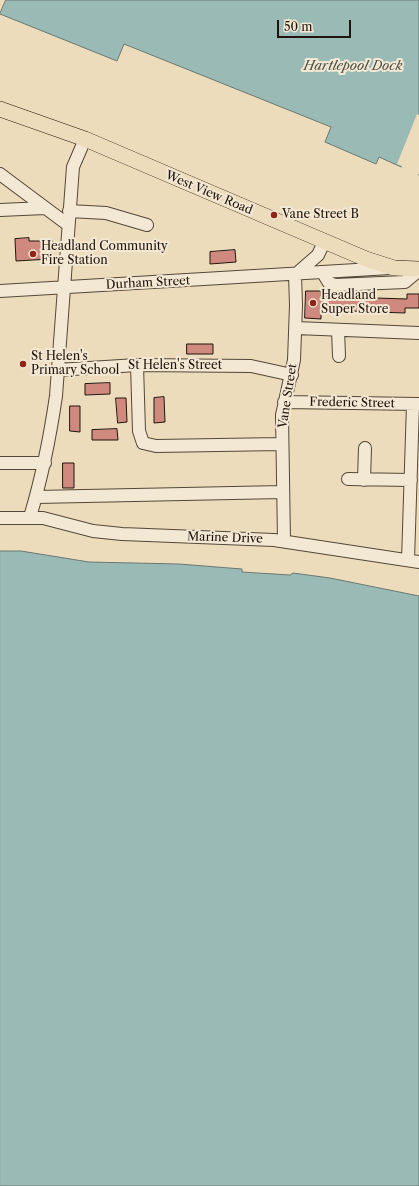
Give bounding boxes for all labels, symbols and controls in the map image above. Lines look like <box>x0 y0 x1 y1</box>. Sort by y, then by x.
scale bar <box>279 12 353 38</box>
text: 50 m <box>284 19 313 34</box>
water label: Hartlepool Dock <box>304 58 402 74</box>
street label: West View Road <box>163 168 255 218</box>
place label: Vane Street B <box>282 208 359 222</box>
marker: Vane Street B <box>269 210 279 220</box>
place label: Headland Community Fire Station <box>41 240 168 268</box>
marker: Headland Community Fire Station <box>28 249 38 259</box>
street label: Durham Street <box>105 274 191 292</box>
place label: Headland Super Store <box>321 289 388 317</box>
marker: Headland Super Store <box>308 298 318 308</box>
place label: St Helen's Primary School <box>31 350 119 378</box>
marker: St Helen's Primary School <box>18 359 28 369</box>
street label: St Helen's Street <box>128 359 222 373</box>
street label: Vane Street <box>276 363 300 429</box>
street label: Frederic Street <box>309 395 395 411</box>
street label: Marine Drive <box>187 529 263 547</box>

